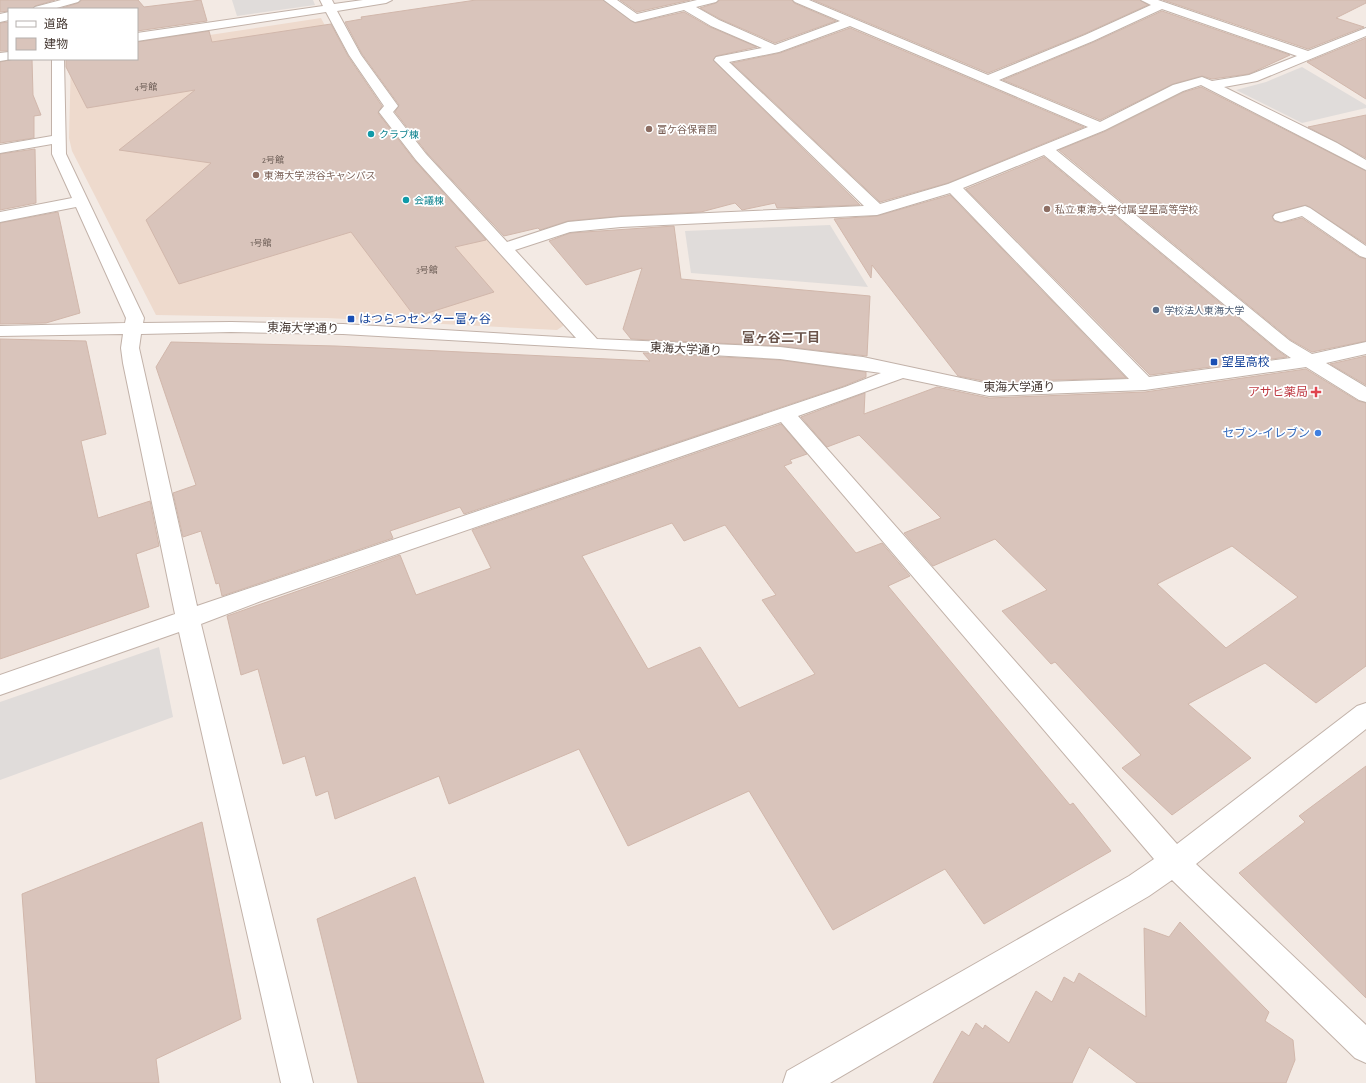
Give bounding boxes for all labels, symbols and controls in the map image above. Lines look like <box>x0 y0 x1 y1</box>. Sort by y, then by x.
legend <box>8 8 138 60</box>
text: 道路 <box>44 17 68 30</box>
text: 建物 <box>44 37 68 50</box>
house number: 4号館 <box>135 82 157 92</box>
marker: 富ケ谷保育園 <box>644 124 654 134</box>
place label: 富ケ谷保育園 <box>657 124 717 135</box>
marker: クラブ棟 <box>366 129 376 139</box>
place label: クラブ棟 <box>379 129 419 140</box>
house number: 2号館 <box>262 155 284 165</box>
marker: 東海大学 渋谷キャンパス <box>251 170 261 180</box>
place label: 東海大学 渋谷キャンパス <box>264 170 376 181</box>
marker: 会議棟 <box>401 195 411 205</box>
place label: 会議棟 <box>414 195 444 206</box>
marker: 私立 東海大学付属 望星高等学校 <box>1042 204 1052 214</box>
place label: 私立 東海大学付属 望星高等学校 <box>1055 204 1198 215</box>
house number: 1号館 <box>250 238 272 248</box>
house number: 3号館 <box>416 265 438 275</box>
marker: 学校法人東海大学 <box>1151 305 1161 315</box>
place label: 学校法人東海大学 <box>1164 305 1244 316</box>
place label: はつらつセンター富ヶ谷 <box>359 313 491 325</box>
marker: はつらつセンター富ヶ谷 <box>346 314 356 324</box>
street label: 東海大学通り <box>267 320 339 335</box>
district label: 富ヶ谷二丁目 <box>742 331 820 345</box>
street label: 東海大学通り <box>650 340 722 357</box>
place label: 望星高校 <box>1222 356 1270 368</box>
marker: 望星高校 <box>1209 357 1219 367</box>
street label: 東海大学通り <box>983 380 1055 393</box>
place label: アサヒ薬局 <box>1248 386 1308 398</box>
marker: アサヒ薬局 <box>1311 387 1321 397</box>
place label: セブン-イレブン <box>1222 426 1310 439</box>
marker: セブン-イレブン <box>1313 428 1323 438</box>

